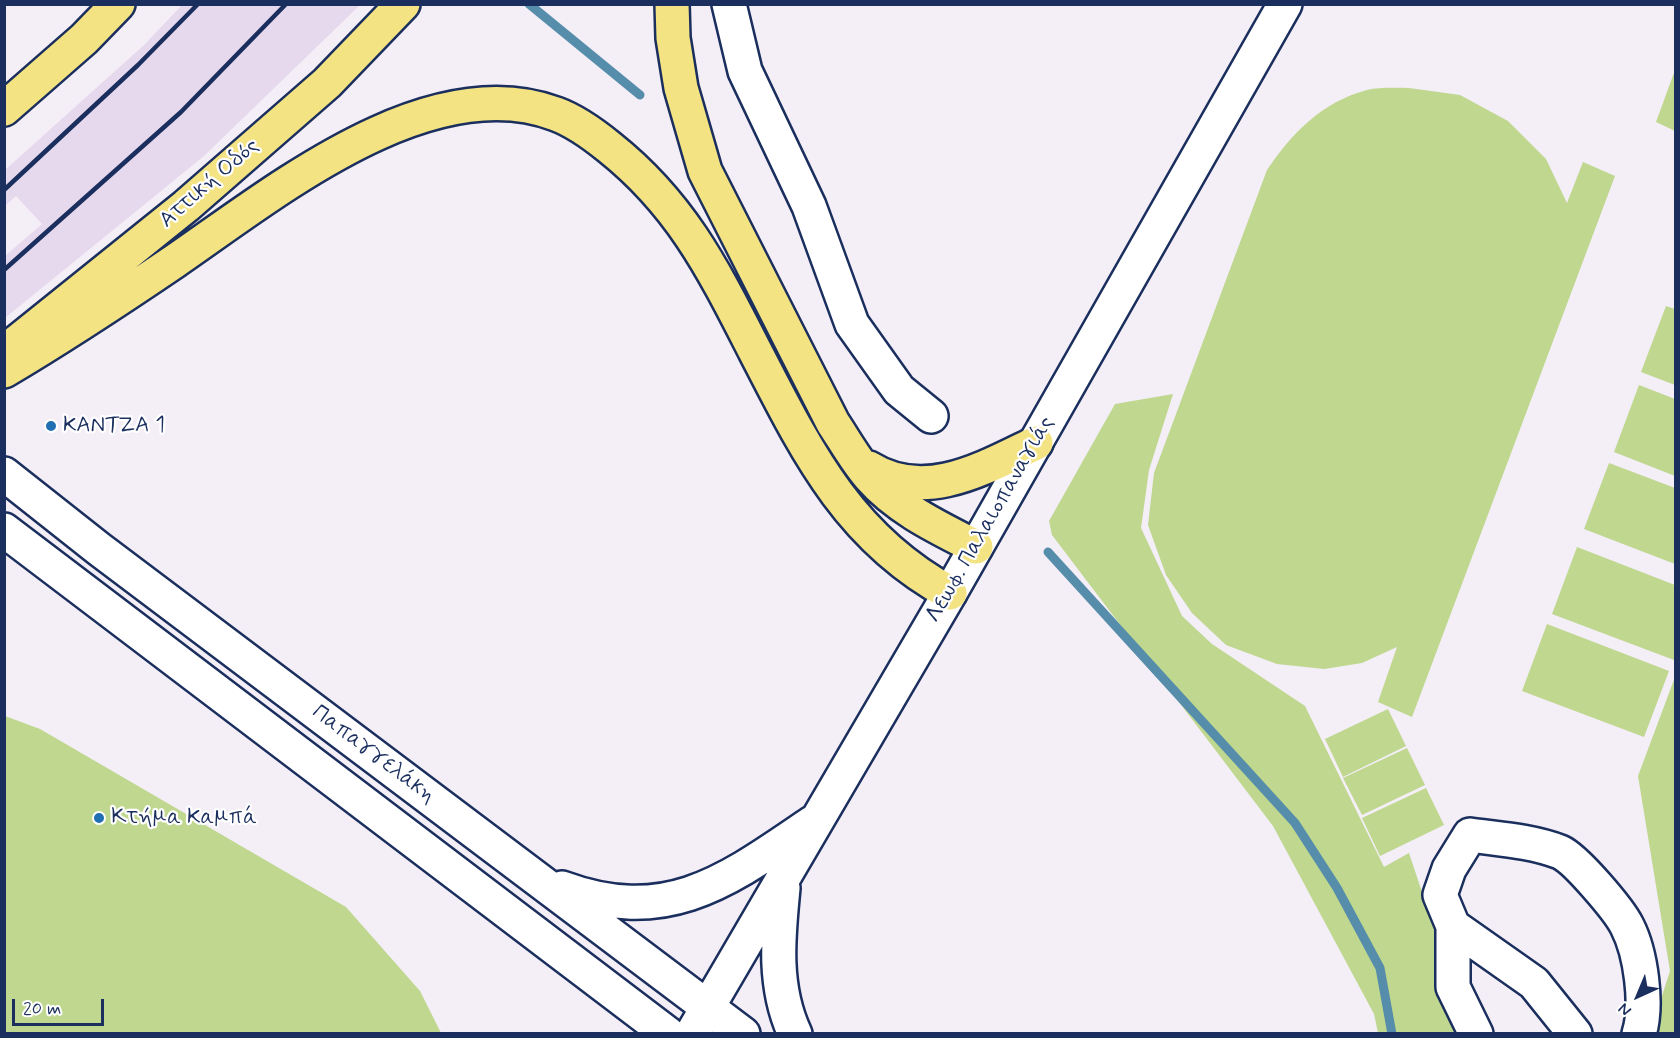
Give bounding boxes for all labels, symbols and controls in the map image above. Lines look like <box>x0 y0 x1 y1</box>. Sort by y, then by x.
street label: Αττική Οδός <box>155 134 265 234</box>
street label: Λεωφ. Παλαιοπαναγιάς <box>921 412 1061 628</box>
place label: ΚΑΝΤΖΑ 1 <box>63 413 165 439</box>
marker: ΚΑΝΤΖΑ 1 <box>44 419 58 433</box>
street label: Παπαγγελάκη <box>306 700 440 810</box>
place label: Kτήμα Καμπά <box>111 805 257 831</box>
marker: Kτήμα Καμπά <box>92 811 106 825</box>
north arrow <box>1608 966 1668 1026</box>
scale bar <box>15 987 106 1025</box>
text: 20 m <box>23 997 61 1021</box>
text: N <box>1614 998 1636 1021</box>

